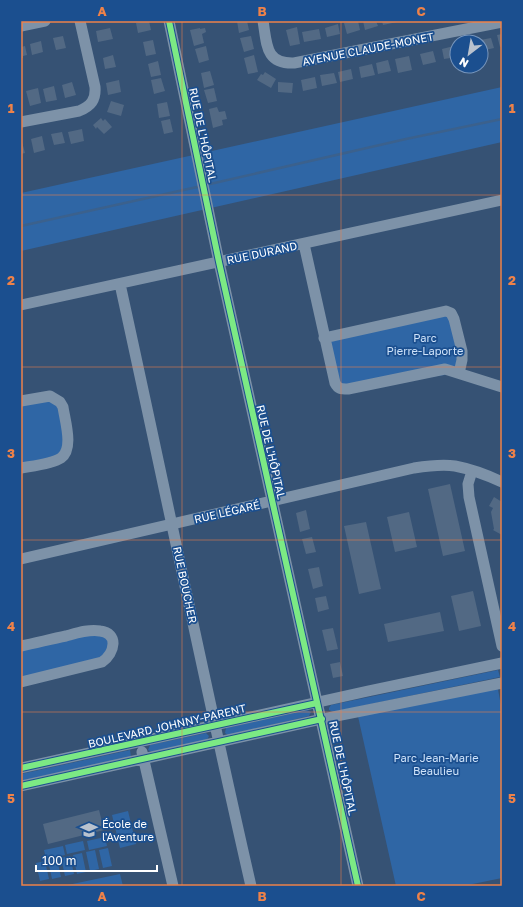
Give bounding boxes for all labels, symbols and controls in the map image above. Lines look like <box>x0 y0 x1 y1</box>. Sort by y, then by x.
text: A <box>97 3 107 19</box>
text: B <box>257 3 267 19</box>
text: C <box>416 3 426 19</box>
street label: AVENUE CLAUDE-MONET <box>301 29 435 68</box>
north arrow <box>449 34 489 74</box>
text: N <box>457 55 471 71</box>
street label: RUE DE L'HÔPITAL <box>187 86 220 184</box>
text: 1 <box>8 100 15 116</box>
text: 1 <box>509 100 516 116</box>
street label: RUE DURAND <box>226 239 299 266</box>
text: 2 <box>7 272 15 288</box>
text: 2 <box>508 272 516 288</box>
park label: Parc Pierre-Laporte <box>387 331 463 357</box>
street label: RUE DE L'HÔPITAL <box>254 403 289 501</box>
text: 3 <box>7 445 15 461</box>
text: 3 <box>508 445 516 461</box>
street label: RUE LÉGARÉ <box>193 498 261 525</box>
street label: RUE BOUCHER <box>171 545 200 625</box>
text: 4 <box>7 618 15 634</box>
text: 4 <box>508 618 516 634</box>
street label: BOULEVARD JOHNNY-PARENT <box>87 701 247 750</box>
street label: RUE DE L'HÔPITAL <box>327 719 360 817</box>
park label: Parc Jean-Marie Beaulieu <box>393 751 479 777</box>
text: 5 <box>7 790 15 806</box>
text: 5 <box>508 790 516 806</box>
place label: École de l'Aventure <box>102 817 154 843</box>
school or university icon: École de l'Aventure <box>79 820 99 840</box>
scale bar <box>36 847 157 873</box>
text: 100 m <box>42 853 76 868</box>
text: A <box>97 888 107 904</box>
text: B <box>257 888 267 904</box>
text: C <box>416 888 426 904</box>

